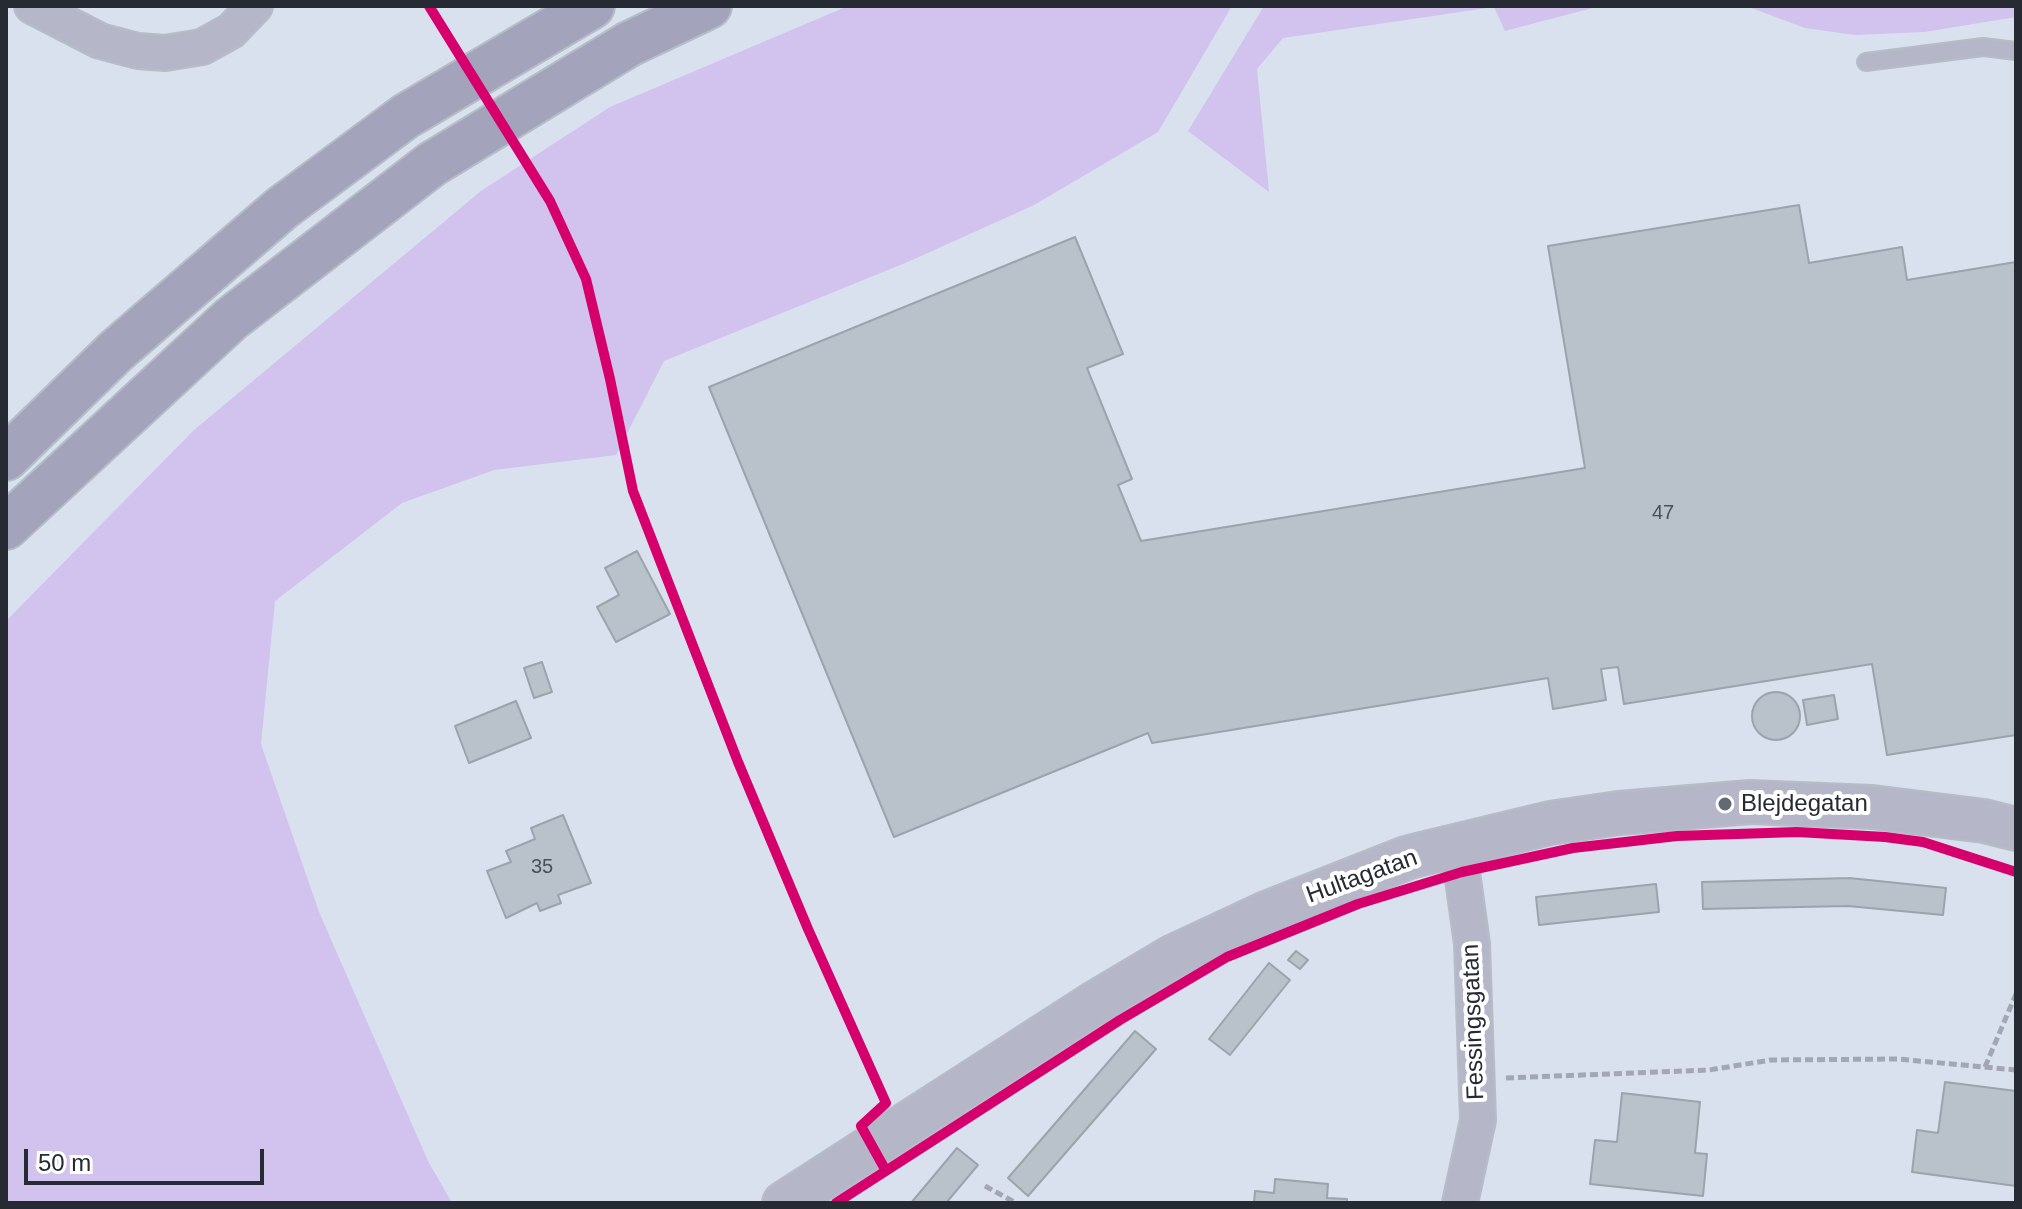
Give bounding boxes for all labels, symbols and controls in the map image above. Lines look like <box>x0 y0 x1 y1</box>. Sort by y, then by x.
house number: 47 <box>1652 501 1674 525</box>
place label: Blejdegatan <box>1741 790 1868 818</box>
marker: Blejdegatan <box>1716 795 1734 813</box>
street label: Hultagatan <box>1303 844 1421 910</box>
house number: 35 <box>531 855 553 879</box>
street label: Fessingsgatan <box>1457 943 1491 1101</box>
scale bar <box>28 1133 268 1183</box>
text: 50 m <box>38 1149 91 1176</box>

